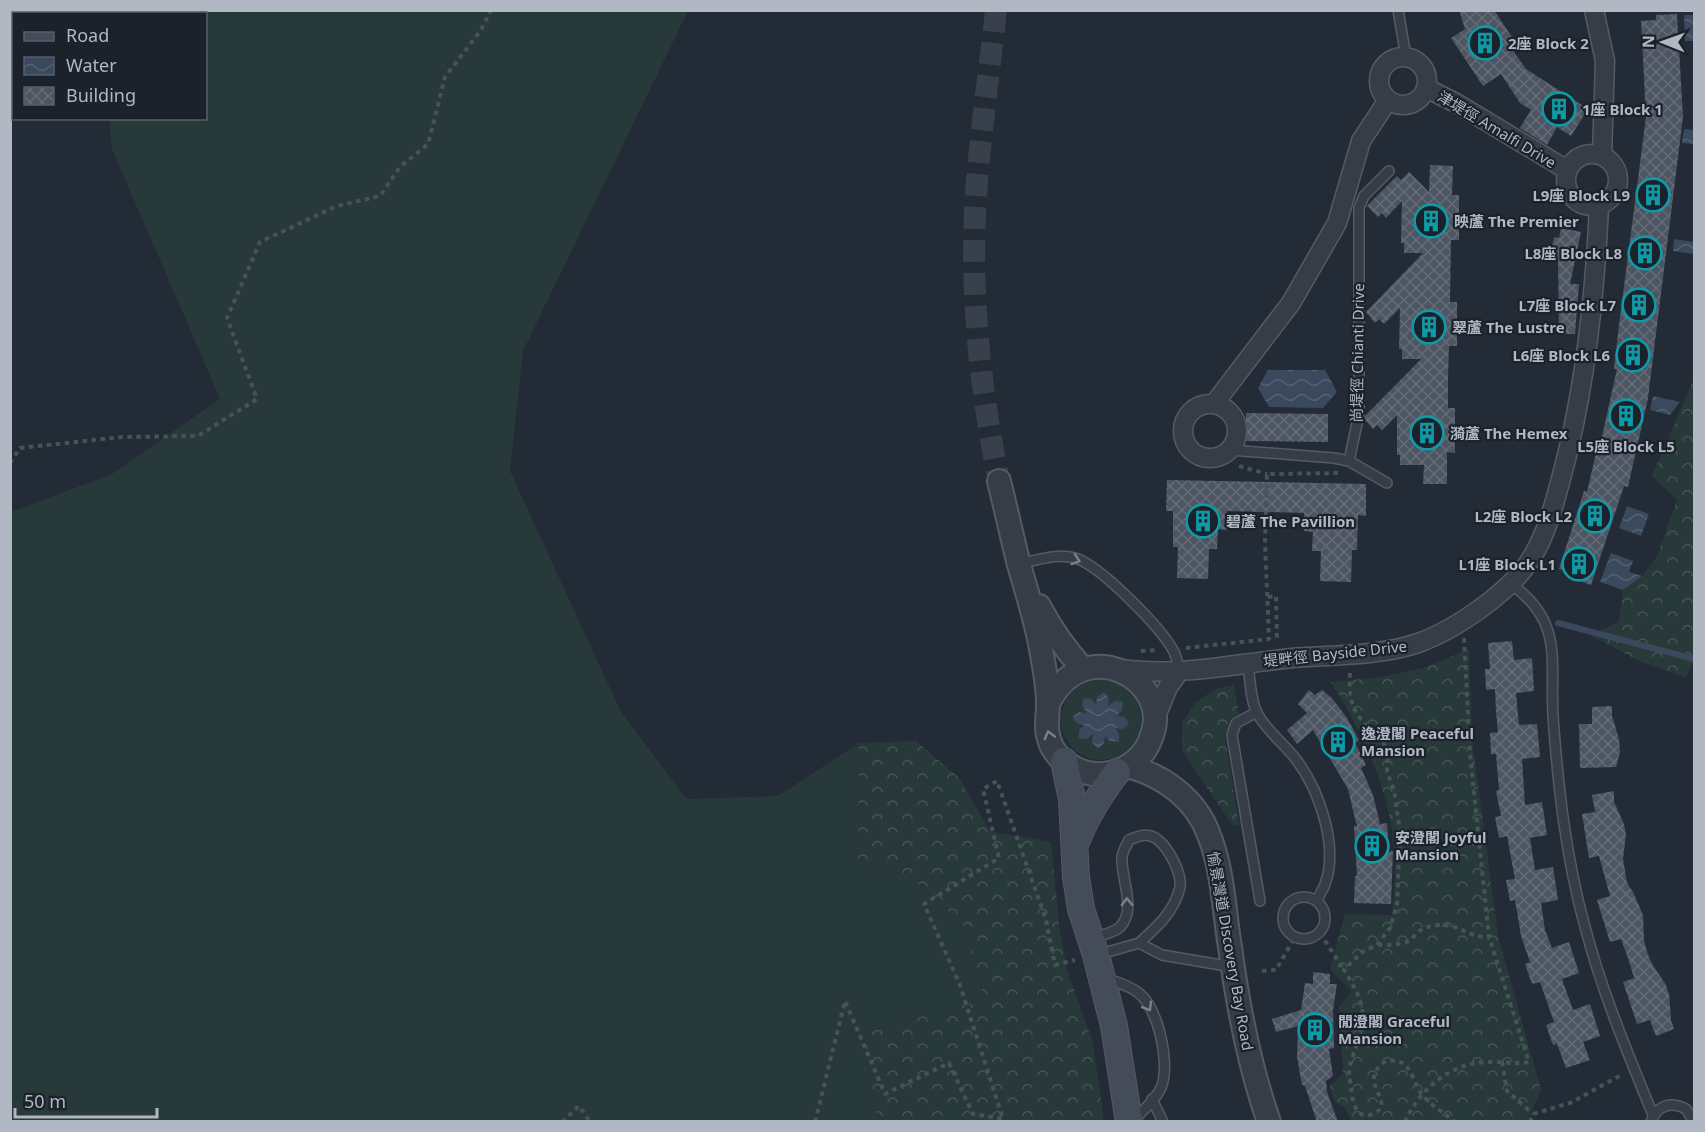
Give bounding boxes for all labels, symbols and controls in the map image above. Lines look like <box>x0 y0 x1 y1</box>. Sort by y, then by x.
legend <box>12 12 207 120</box>
north arrow <box>1633 12 1693 72</box>
text: Road <box>66 23 109 47</box>
building icon: 2座 Block 2 <box>1467 25 1503 61</box>
place label: 2座 Block 2 <box>1508 33 1589 53</box>
text: N <box>1637 35 1659 48</box>
text: Water <box>66 53 117 77</box>
text: Building <box>66 83 136 107</box>
street label: 津堤徑 Amalfi Drive <box>1434 86 1560 172</box>
building icon: 1座 Block 1 <box>1541 91 1577 127</box>
place label: 1座 Block 1 <box>1582 99 1663 119</box>
building icon: L9座 Block L9 <box>1635 177 1671 213</box>
place label: L9座 Block L9 <box>1532 185 1630 205</box>
building icon: 映蘆 The Premier <box>1413 203 1449 239</box>
place label: 映蘆 The Premier <box>1454 211 1579 231</box>
building icon: L8座 Block L8 <box>1627 235 1663 271</box>
place label: L8座 Block L8 <box>1524 243 1622 263</box>
street label: 尚堤徑 Chianti Drive <box>1346 283 1368 423</box>
building icon: L7座 Block L7 <box>1621 287 1657 323</box>
place label: L7座 Block L7 <box>1518 295 1616 315</box>
building icon: 翠蘆 The Lustre <box>1411 309 1447 345</box>
place label: 翠蘆 The Lustre <box>1452 317 1565 337</box>
building icon: L6座 Block L6 <box>1615 337 1651 373</box>
place label: L6座 Block L6 <box>1512 345 1610 365</box>
building icon: L5座 Block L5 <box>1608 398 1644 434</box>
building icon: 漪蘆 The Hemex <box>1409 415 1445 451</box>
place label: 漪蘆 The Hemex <box>1450 423 1568 443</box>
place label: L5座 Block L5 <box>1577 436 1675 456</box>
building icon: L2座 Block L2 <box>1577 498 1613 534</box>
building icon: 碧蘆 The Pavillion <box>1185 503 1221 539</box>
place label: L2座 Block L2 <box>1474 506 1572 526</box>
place label: 碧蘆 The Pavillion <box>1226 511 1355 531</box>
building icon: L1座 Block L1 <box>1561 546 1597 582</box>
one-way arrow <box>1070 553 1081 566</box>
place label: L1座 Block L1 <box>1458 554 1556 574</box>
street label: 堤畔徑 Bayside Drive <box>1262 636 1408 670</box>
place label: 逸澄閣 Peaceful Mansion <box>1361 723 1474 760</box>
building icon: 逸澄閣 Peaceful Mansion <box>1320 724 1356 760</box>
one-way arrow <box>1043 730 1056 740</box>
place label: 安澄閣 Joyful Mansion <box>1395 827 1487 864</box>
building icon: 安澄閣 Joyful Mansion <box>1354 828 1390 864</box>
street label: 愉景灣道 Discovery Bay Road <box>1204 850 1258 1052</box>
one-way arrow <box>1121 898 1133 907</box>
one-way arrow <box>1141 1000 1152 1011</box>
place label: 閒澄閣 Graceful Mansion <box>1338 1011 1450 1048</box>
building icon: 閒澄閣 Graceful Mansion <box>1297 1012 1333 1048</box>
scale bar <box>15 1081 158 1119</box>
text: 50 m <box>24 1089 66 1113</box>

